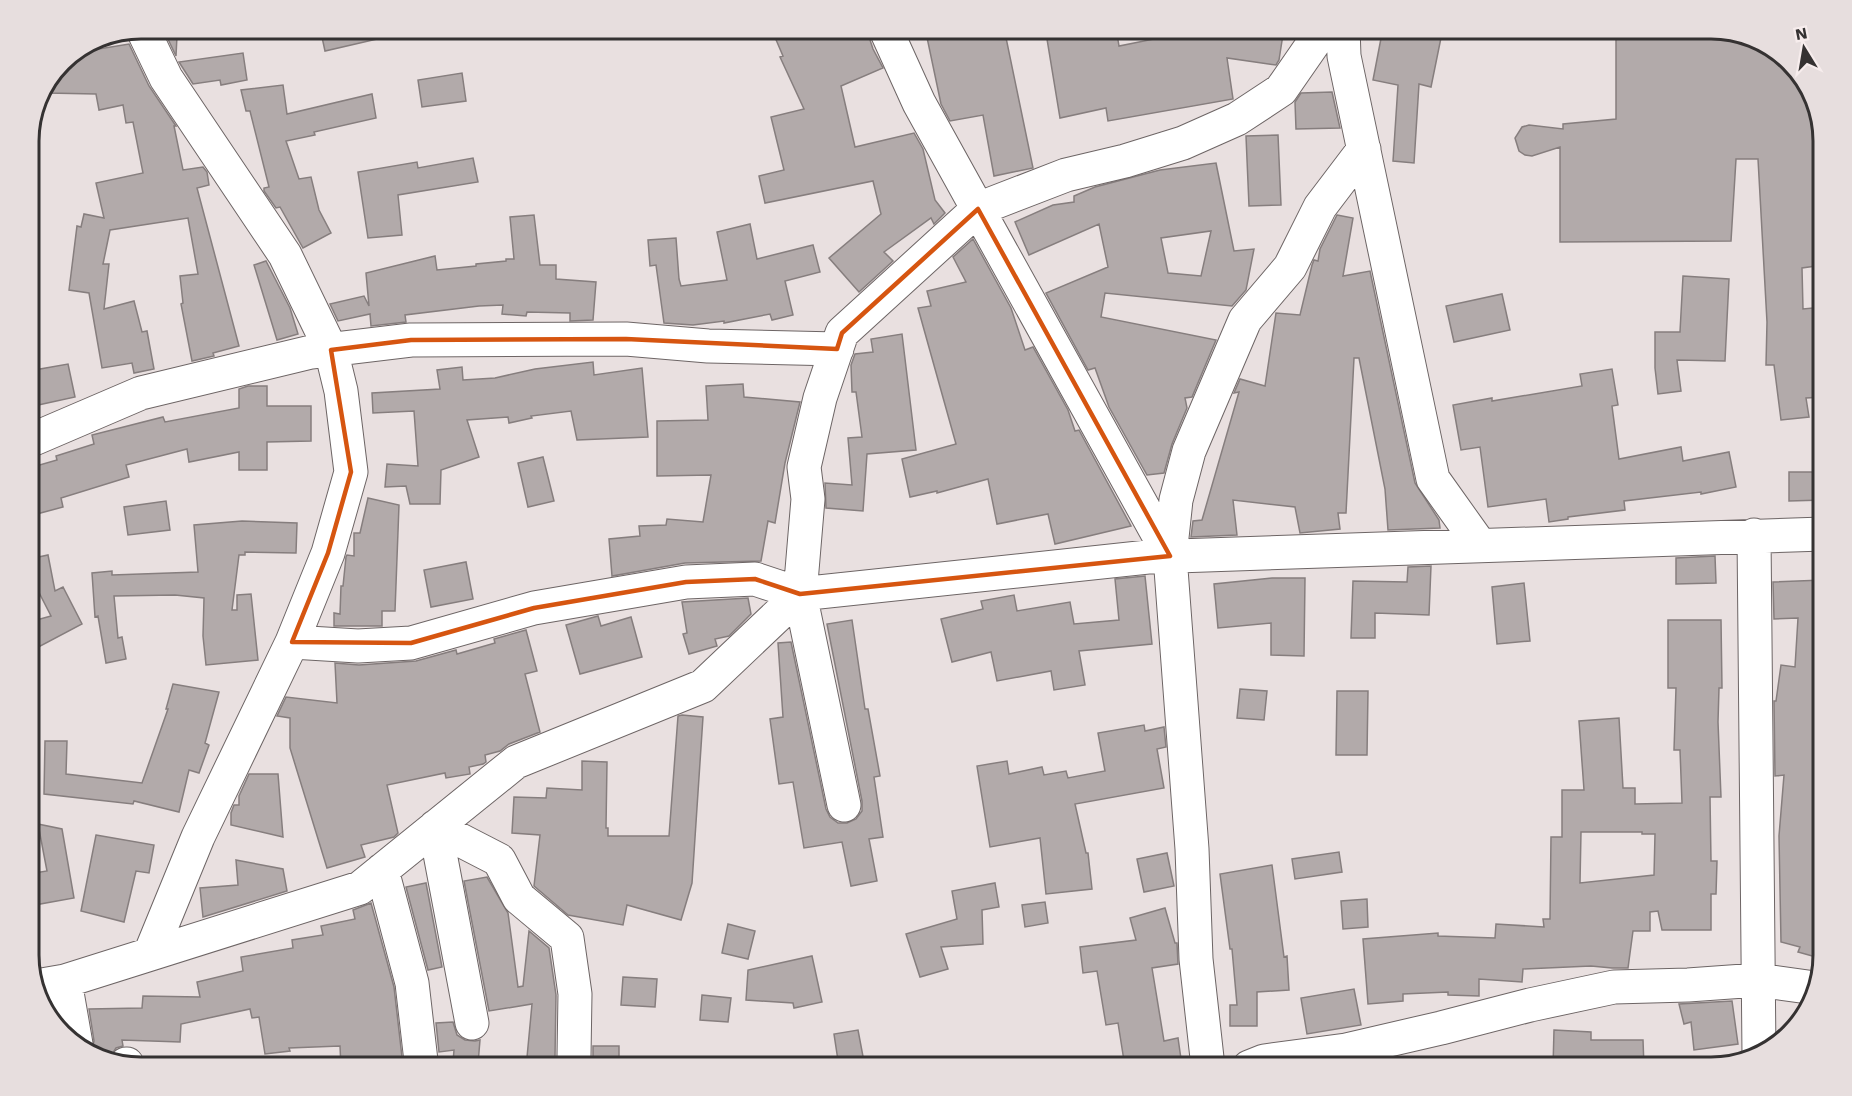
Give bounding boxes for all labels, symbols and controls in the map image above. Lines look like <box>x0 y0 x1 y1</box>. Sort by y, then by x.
north arrow <box>1774 18 1834 78</box>
text: N <box>1794 23 1809 44</box>

